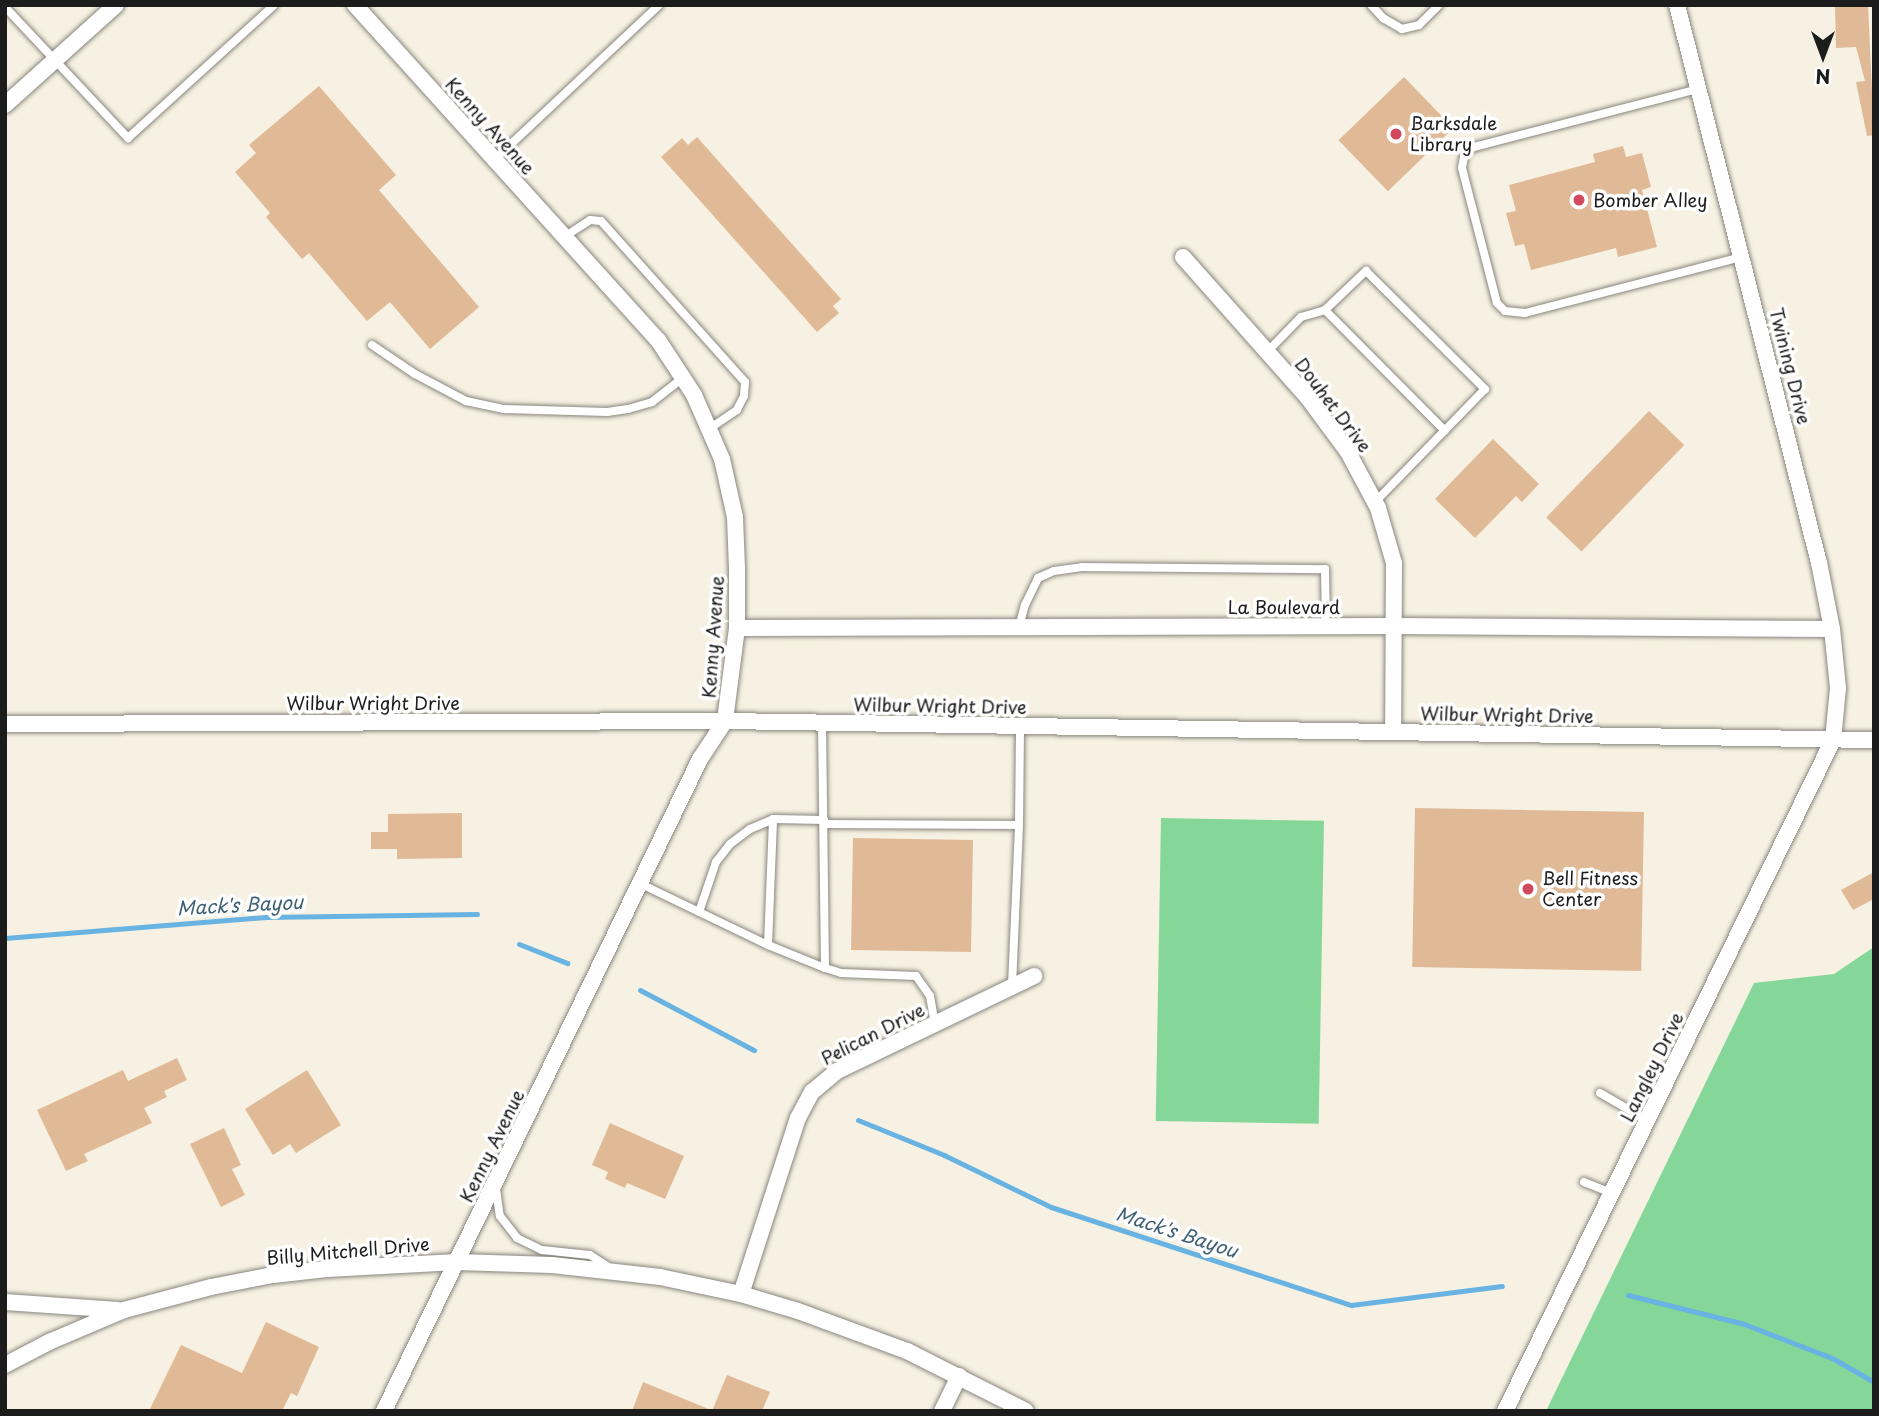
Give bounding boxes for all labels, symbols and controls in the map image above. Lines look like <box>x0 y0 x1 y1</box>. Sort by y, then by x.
north arrow <box>1788 21 1858 91</box>
text: N <box>1815 63 1831 91</box>
street label: Kenny Avenue <box>441 74 539 178</box>
place label: Barksdale Library <box>1410 113 1497 156</box>
marker: Barksdale Library <box>1388 126 1404 142</box>
place label: Bomber Alley <box>1593 189 1710 211</box>
marker: Bomber Alley <box>1571 192 1587 208</box>
street label: Twining Drive <box>1765 306 1815 426</box>
street label: Douhet Drive <box>1290 353 1376 457</box>
street label: Kenny Avenue <box>698 576 728 698</box>
street label: La Boulevard <box>1227 596 1341 618</box>
street label: Wilbur Wright Drive <box>285 692 461 714</box>
street label: Wilbur Wright Drive <box>852 694 1028 718</box>
street label: Wilbur Wright Drive <box>1419 703 1595 727</box>
place label: Bell Fitness Center <box>1542 868 1639 910</box>
marker: Bell Fitness Center <box>1520 881 1536 897</box>
water label: Mack's Bayou <box>176 890 304 920</box>
street label: Pelican Drive <box>818 999 928 1069</box>
street label: Langley Drive <box>1616 1008 1688 1126</box>
street label: Kenny Avenue <box>456 1087 528 1205</box>
water label: Mack's Bayou <box>1113 1201 1241 1263</box>
street label: Billy Mitchell Drive <box>265 1233 431 1269</box>

